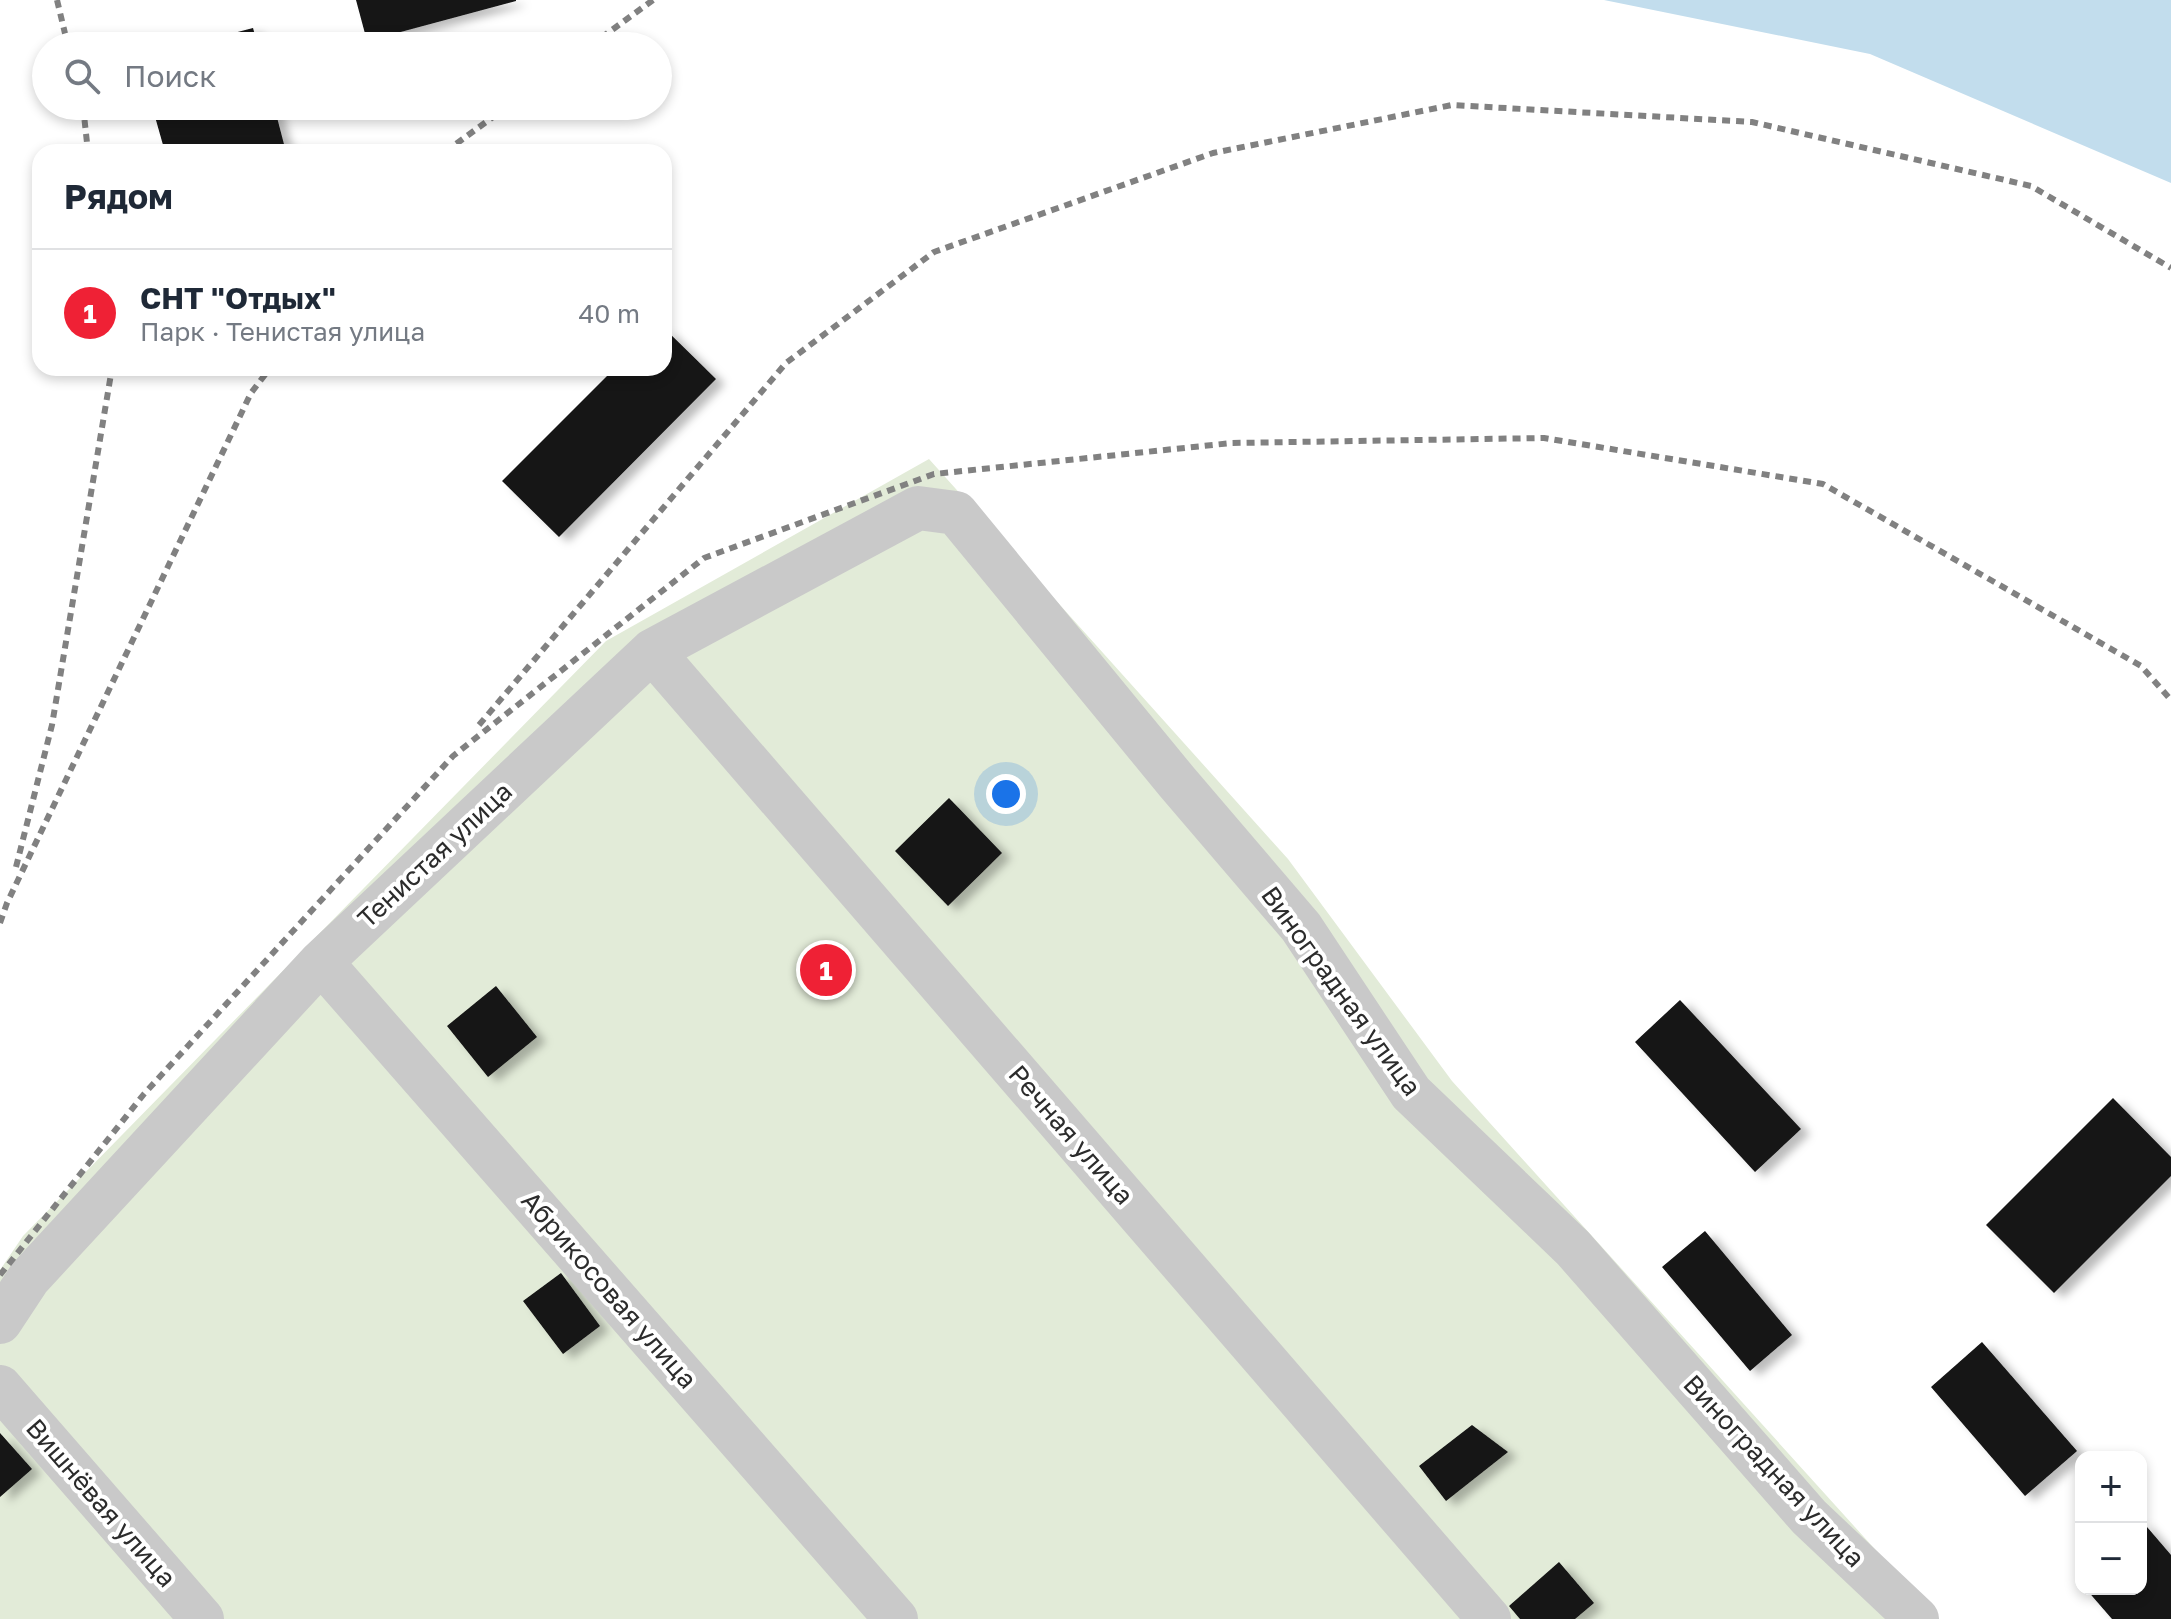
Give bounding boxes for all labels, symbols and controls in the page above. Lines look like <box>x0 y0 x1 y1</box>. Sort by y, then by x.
search box <box>32 32 672 120</box>
icon: search <box>60 54 104 98</box>
text: Поиск <box>124 58 216 94</box>
text: Рядом <box>64 176 173 216</box>
text: СНТ "Отдых" <box>140 280 336 316</box>
text: 1 <box>83 298 97 329</box>
text: 40 m <box>579 298 640 329</box>
text: Парк · Тенистая улица <box>140 316 425 347</box>
your location <box>986 774 1026 814</box>
street label: Тенистая улица <box>351 775 518 934</box>
street label: Виноградная улица <box>1255 880 1428 1101</box>
pin: 1 <box>800 940 852 1000</box>
street label: Речная улица <box>1002 1059 1140 1211</box>
street label: Абрикосовая улица <box>515 1185 703 1395</box>
street label: Виноградная улица <box>1677 1368 1871 1573</box>
street label: Вишнёвая улица <box>20 1412 183 1593</box>
map controls <box>2075 1451 2147 1595</box>
button: + <box>2075 1451 2147 1523</box>
button: − <box>2075 1523 2147 1595</box>

